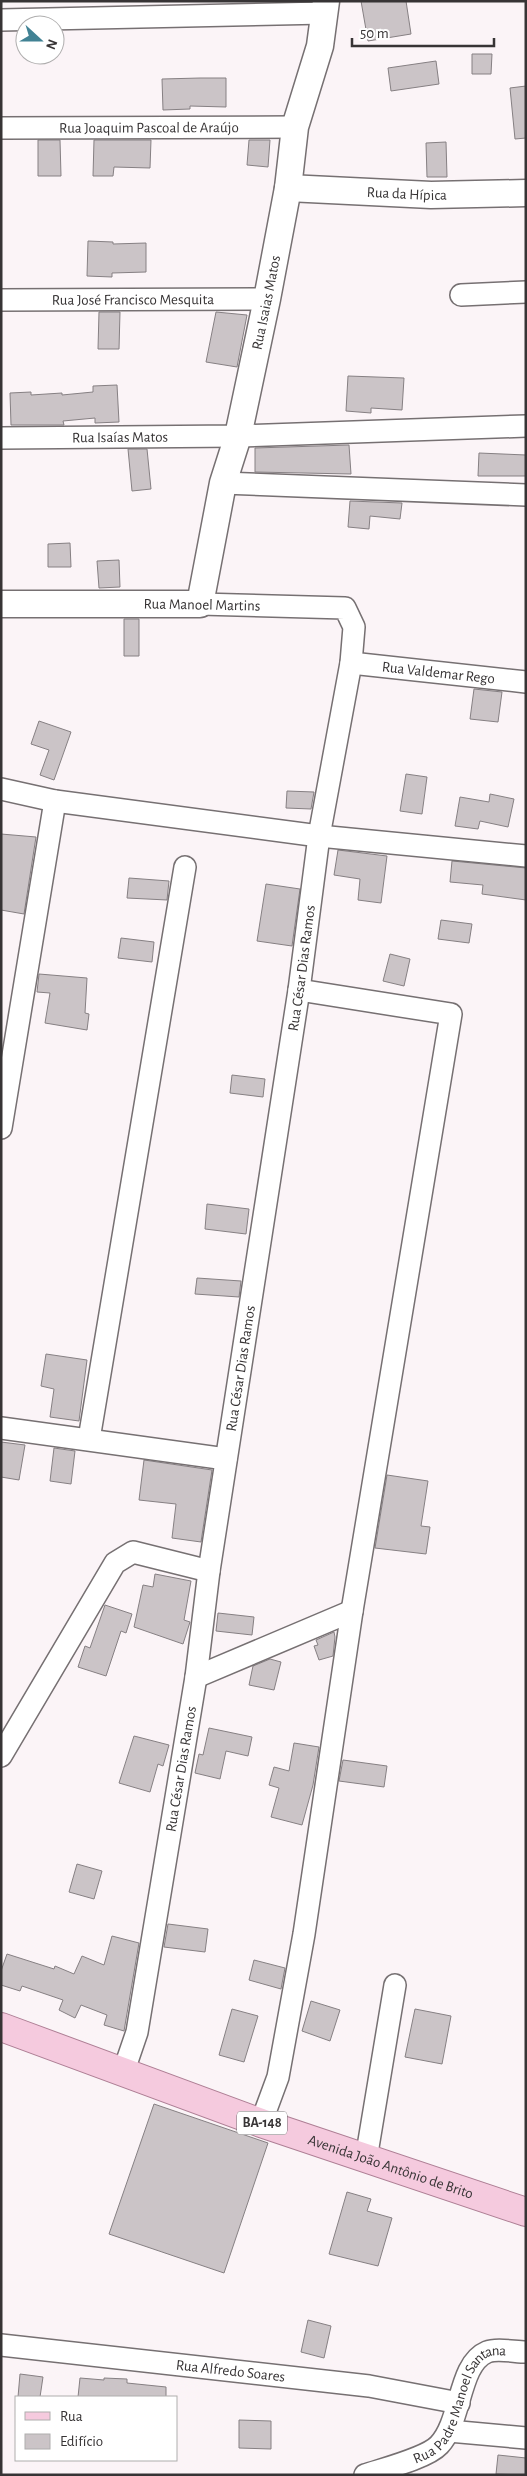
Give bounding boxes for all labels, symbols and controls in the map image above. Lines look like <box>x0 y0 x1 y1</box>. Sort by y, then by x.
north arrow <box>15 15 65 65</box>
scale bar <box>352 15 494 47</box>
text: 50 m <box>360 26 389 41</box>
text: N <box>43 37 59 51</box>
street label: Rua Joaquim Pascoal de Araújo <box>59 120 239 135</box>
street label: Rua da Hípica <box>366 184 447 203</box>
street label: Rua Isaias Matos <box>249 254 283 351</box>
street label: Rua José Francisco Mesquita <box>52 292 214 307</box>
street label: Rua Isaías Matos <box>72 429 168 445</box>
street label: Rua Manoel Martins <box>143 596 261 614</box>
street label: Rua Valdemar Rego <box>381 659 496 686</box>
street label: Rua César Dias Ramos <box>285 904 317 1032</box>
street label: Rua César Dias Ramos <box>223 1304 258 1432</box>
street label: Rua César Dias Ramos <box>163 1705 199 1833</box>
road number: BA-148 <box>237 2112 287 2134</box>
street label: Avenida João Antônio de Brito <box>306 2132 475 2201</box>
street label: Rua Padre Manoel Santana <box>411 2343 507 2466</box>
street label: Rua Alfredo Soares <box>175 2357 286 2384</box>
legend <box>15 2396 178 2461</box>
text: Rua <box>60 2409 83 2424</box>
text: Edifício <box>60 2434 103 2449</box>

